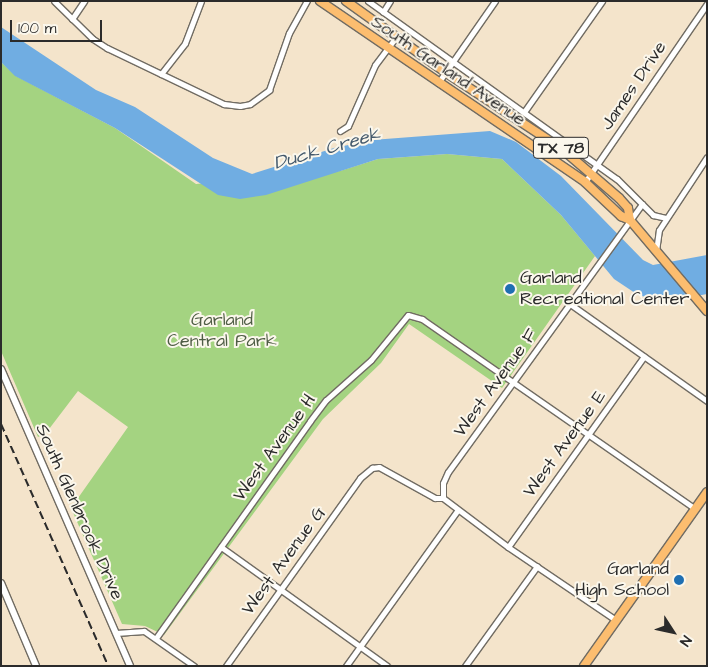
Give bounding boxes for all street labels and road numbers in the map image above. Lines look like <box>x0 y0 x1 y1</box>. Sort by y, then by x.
street label: South Garland Avenue <box>367 11 529 131</box>
street label: James Drive <box>597 38 671 134</box>
road number: TX 78 <box>532 134 590 162</box>
street label: West Avenue F <box>450 325 542 441</box>
street label: West Avenue E <box>519 386 611 502</box>
street label: West Avenue H <box>229 390 321 506</box>
street label: South Glenbrook Drive <box>30 421 128 603</box>
street label: West Avenue G <box>238 503 330 619</box>

